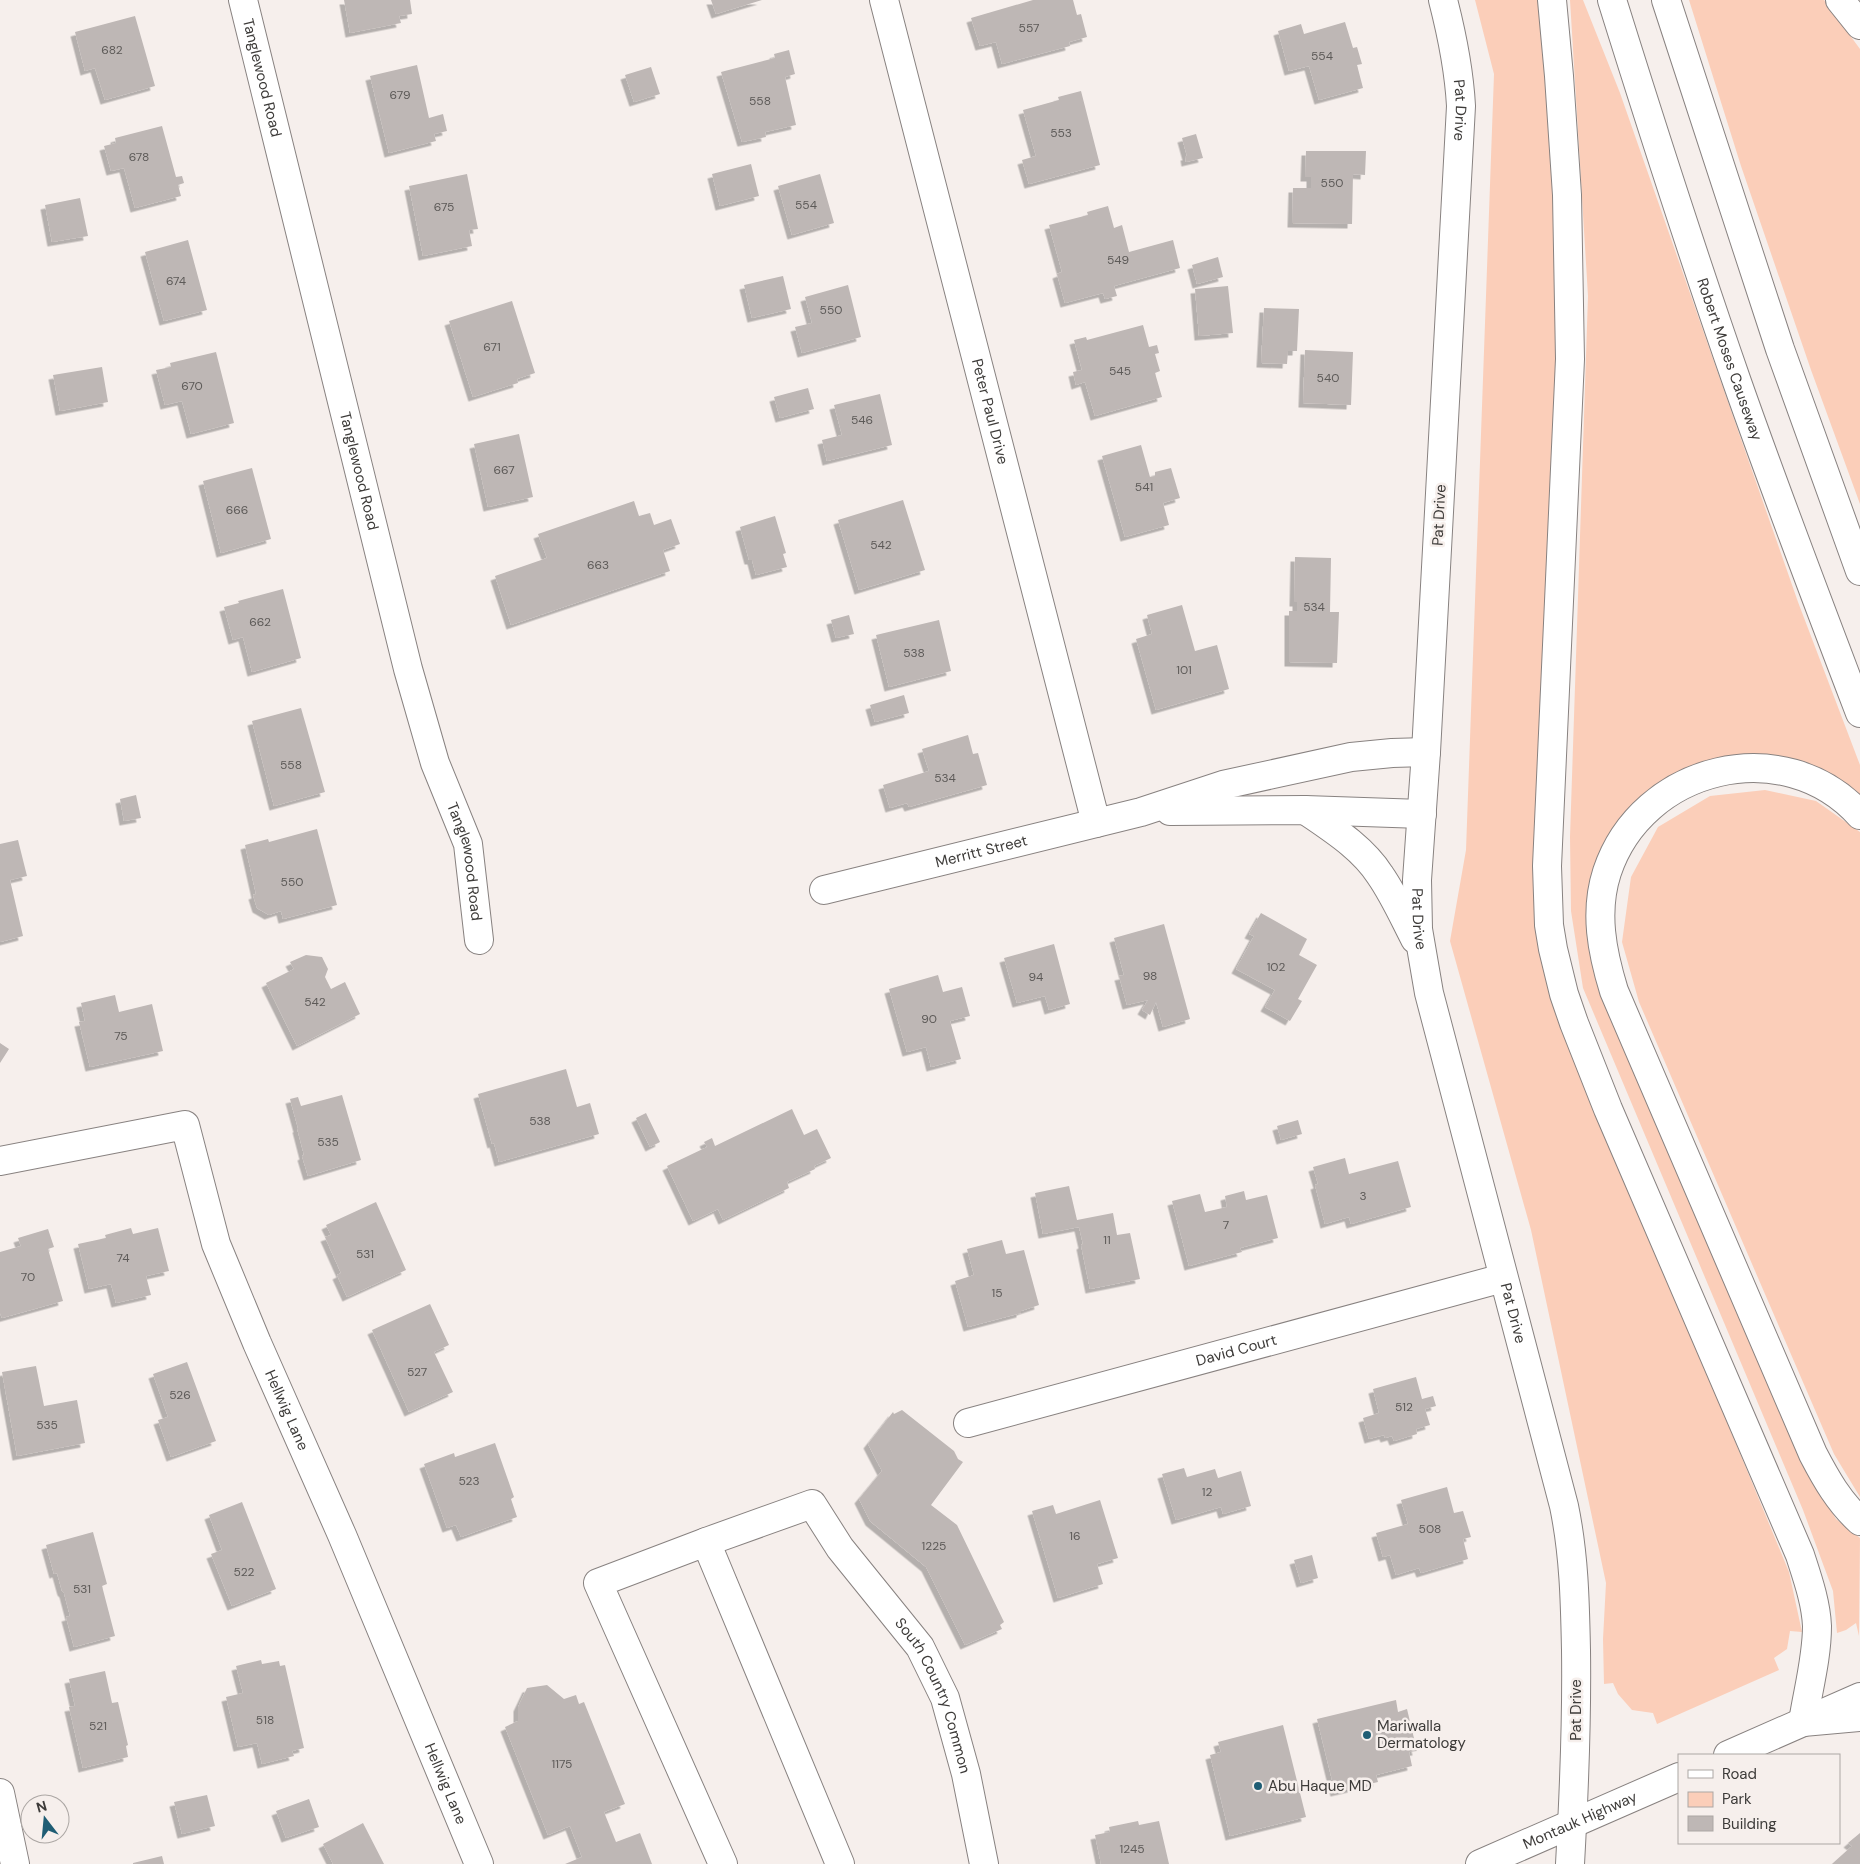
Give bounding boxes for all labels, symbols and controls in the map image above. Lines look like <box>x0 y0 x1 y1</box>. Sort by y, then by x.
street label: Tanglewood Road <box>238 16 286 139</box>
house number: 557 <box>1019 20 1039 36</box>
house number: 682 <box>101 42 123 58</box>
house number: 554 <box>1311 48 1333 64</box>
street label: Pat Drive <box>1449 78 1471 142</box>
house number: 679 <box>390 87 410 103</box>
house number: 558 <box>749 93 771 109</box>
house number: 553 <box>1050 125 1072 141</box>
house number: 678 <box>129 149 149 165</box>
house number: 550 <box>1321 175 1343 191</box>
house number: 554 <box>795 197 817 213</box>
house number: 675 <box>434 199 454 215</box>
house number: 549 <box>1107 252 1129 268</box>
house number: 674 <box>166 273 186 289</box>
street label: Robert Moses Causeway <box>1692 275 1767 444</box>
house number: 550 <box>820 302 842 318</box>
house number: 671 <box>483 339 501 355</box>
street label: Peter Paul Drive <box>967 357 1013 467</box>
house number: 545 <box>1109 363 1131 379</box>
house number: 540 <box>1317 370 1339 386</box>
house number: 670 <box>181 378 203 394</box>
street label: Tanglewood Road <box>335 410 383 532</box>
house number: 546 <box>851 412 873 428</box>
house number: 667 <box>493 462 515 478</box>
house number: 541 <box>1135 479 1153 495</box>
street label: Pat Drive <box>1427 484 1451 546</box>
house number: 666 <box>226 502 248 518</box>
house number: 542 <box>870 537 892 553</box>
house number: 663 <box>587 557 609 573</box>
house number: 534 <box>1303 599 1325 615</box>
house number: 662 <box>249 614 271 630</box>
house number: 538 <box>903 645 925 661</box>
house number: 101 <box>1176 662 1192 678</box>
house number: 558 <box>280 757 302 773</box>
house number: 534 <box>934 770 956 786</box>
street label: Tanglewood Road <box>442 799 487 922</box>
street label: Merritt Street <box>933 830 1030 872</box>
house number: 550 <box>281 874 303 890</box>
street label: Pat Drive <box>1407 888 1431 951</box>
house number: 102 <box>1267 959 1285 975</box>
house number: 98 <box>1143 968 1157 984</box>
house number: 94 <box>1029 969 1043 985</box>
house number: 542 <box>304 994 326 1010</box>
house number: 90 <box>921 1011 937 1027</box>
house number: 75 <box>114 1028 128 1044</box>
house number: 538 <box>529 1113 551 1129</box>
house number: 535 <box>317 1134 339 1150</box>
house number: 3 <box>1359 1188 1367 1204</box>
house number: 7 <box>1223 1217 1229 1233</box>
house number: 11 <box>1103 1232 1111 1248</box>
house number: 531 <box>356 1246 374 1262</box>
house number: 74 <box>117 1250 129 1266</box>
house number: 70 <box>21 1269 35 1285</box>
street label: Pat Drive <box>1496 1281 1531 1346</box>
house number: 15 <box>991 1285 1003 1301</box>
street label: David Court <box>1194 1330 1279 1371</box>
house number: 527 <box>407 1364 427 1380</box>
street label: Hellwig Lane <box>260 1367 313 1454</box>
house number: 526 <box>169 1387 191 1403</box>
house number: 512 <box>1395 1399 1413 1415</box>
house number: 535 <box>36 1417 58 1433</box>
house number: 523 <box>458 1473 480 1489</box>
house number: 12 <box>1202 1484 1212 1500</box>
house number: 508 <box>1419 1521 1441 1537</box>
house number: 16 <box>1069 1528 1081 1544</box>
house number: 1225 <box>922 1538 946 1554</box>
house number: 522 <box>234 1564 255 1580</box>
house number: 531 <box>73 1581 91 1597</box>
street label: South Country Common <box>890 1614 975 1776</box>
street label: Pat Drive <box>1566 1679 1586 1741</box>
house number: 518 <box>256 1712 274 1728</box>
place label: Mariwalla Dermatology <box>1377 1716 1467 1753</box>
house number: 521 <box>89 1718 107 1734</box>
marker: Mariwalla Dermatology <box>1361 1729 1373 1741</box>
street label: Hellwig Lane <box>420 1740 471 1827</box>
legend <box>1678 1754 1840 1844</box>
house number: 1175 <box>552 1756 572 1772</box>
text: Road <box>1722 1764 1757 1784</box>
place label: Abu Haque MD <box>1268 1776 1372 1796</box>
marker: Abu Haque MD <box>1252 1780 1264 1792</box>
street label: Montauk Highway <box>1520 1786 1641 1854</box>
text: Park <box>1722 1789 1752 1809</box>
north arrow <box>20 1794 70 1844</box>
text: N <box>34 1796 49 1817</box>
text: Building <box>1722 1814 1777 1834</box>
house number: 1245 <box>1119 1841 1145 1857</box>

